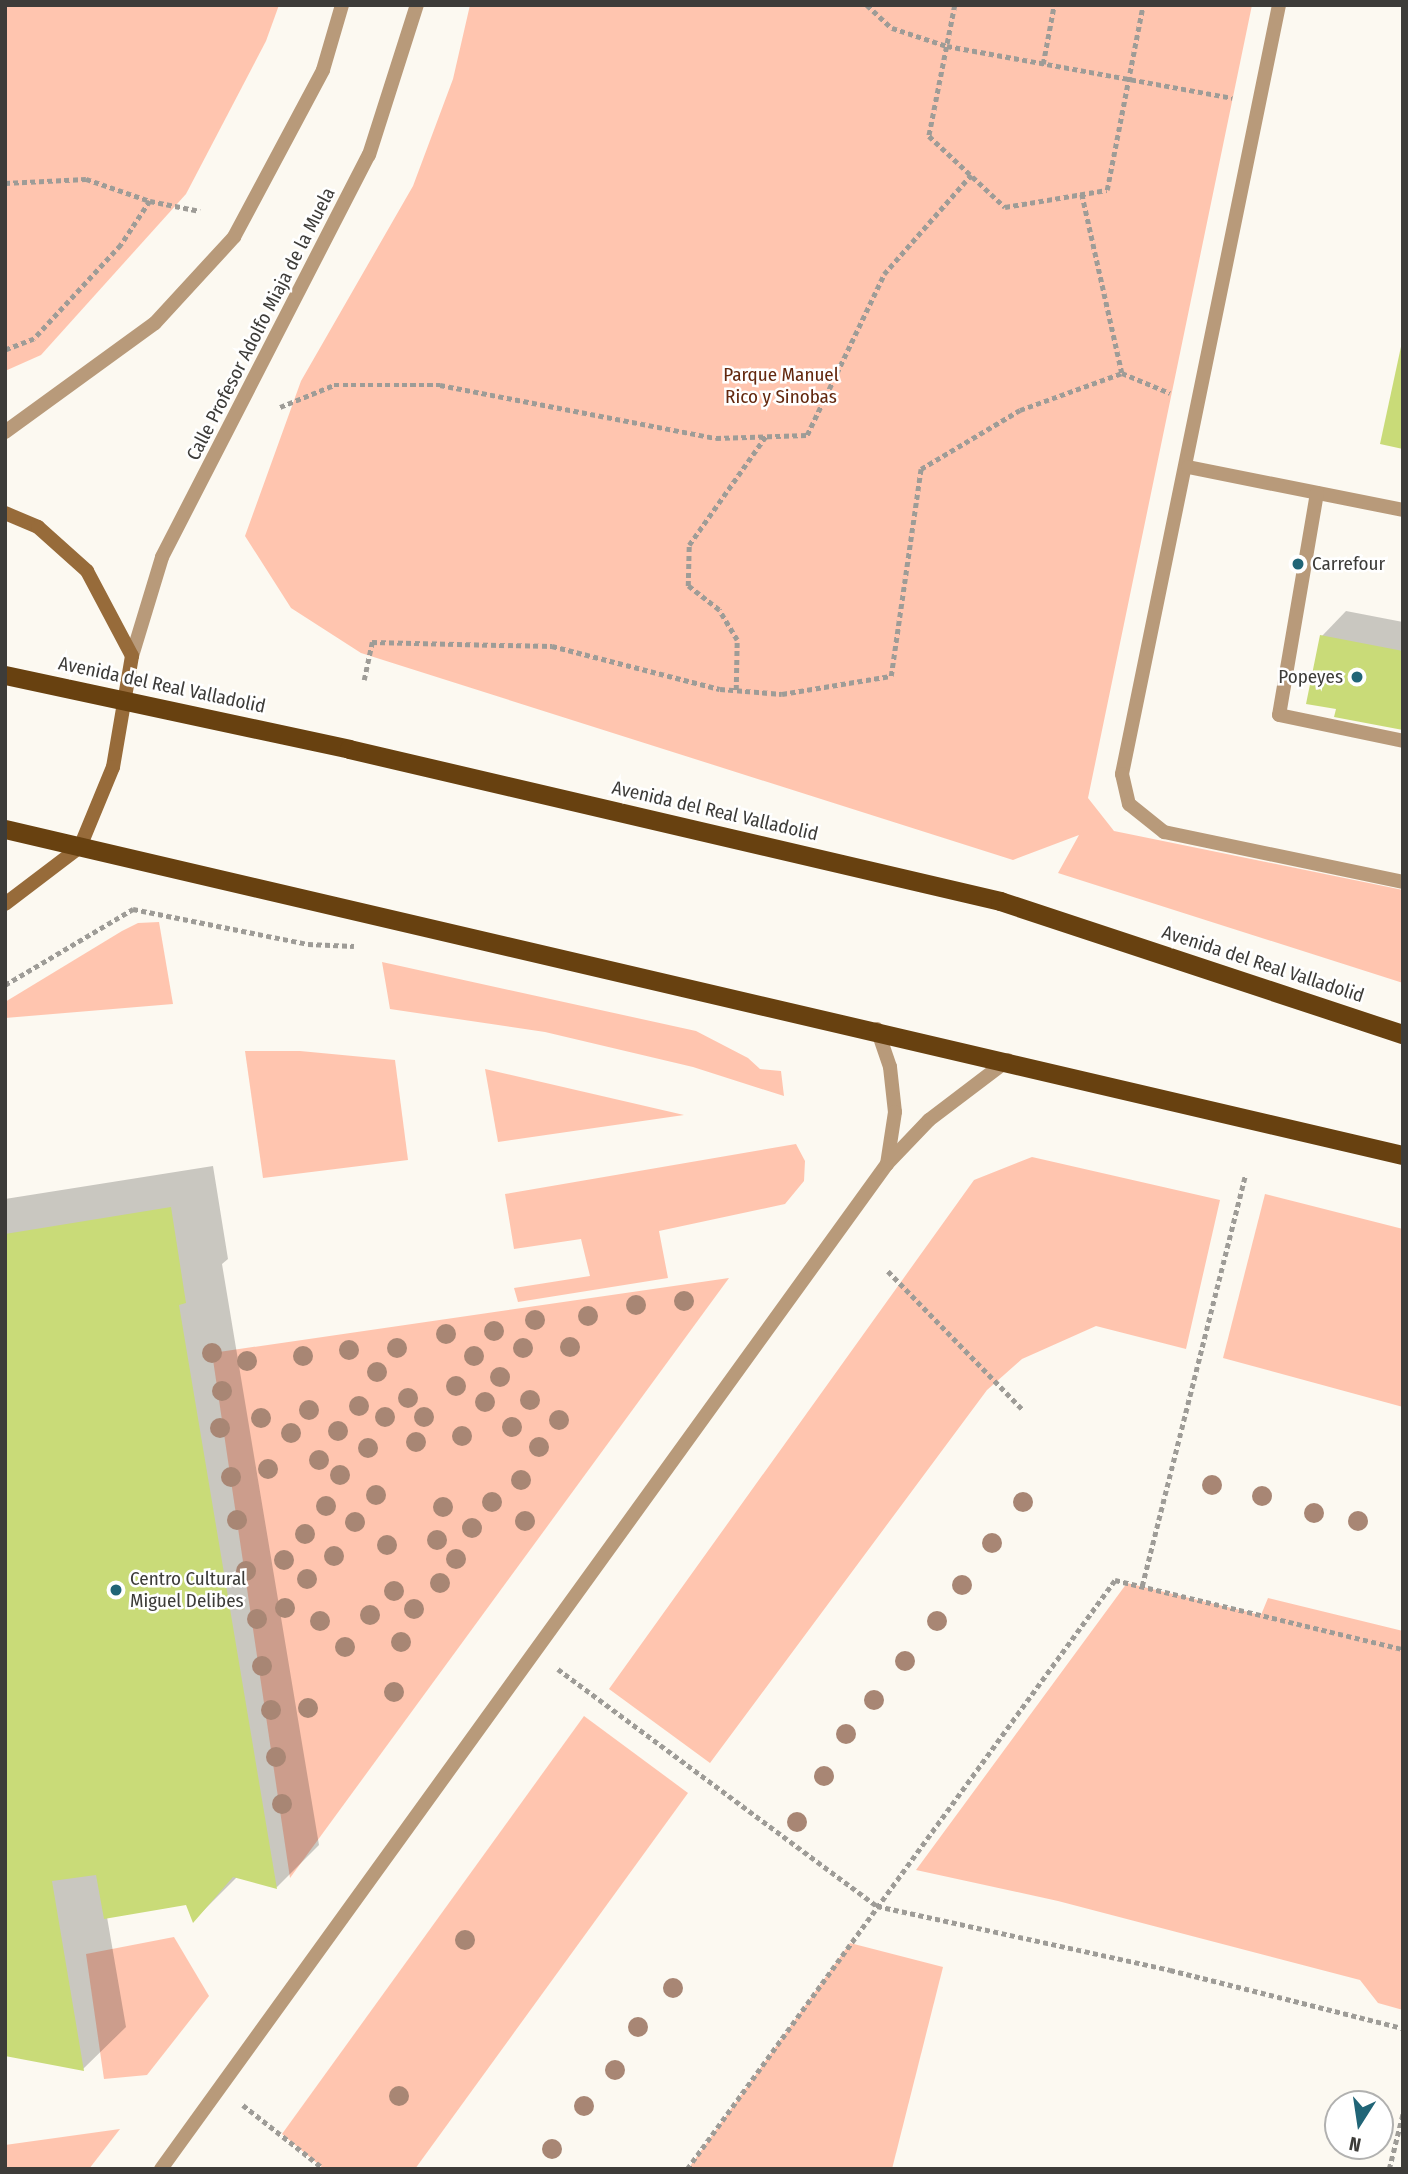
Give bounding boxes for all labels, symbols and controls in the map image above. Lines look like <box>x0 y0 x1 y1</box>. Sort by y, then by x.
street label: Calle Profesor Adolfo Miaja de la Muela <box>182 184 340 464</box>
park label: Parque Manuel Rico y Sinobas <box>723 364 839 408</box>
place label: Carrefour <box>1312 553 1385 575</box>
marker: Carrefour <box>1290 556 1306 572</box>
street label: Avenida del Real Valladolid <box>56 652 268 718</box>
place label: Popeyes <box>1278 666 1343 688</box>
marker: Popeyes <box>1349 669 1365 685</box>
street label: Avenida del Real Valladolid <box>610 776 820 846</box>
street label: Avenida del Real Valladolid <box>1159 921 1367 1007</box>
place label: Centro Cultural Miguel Delibes <box>130 1568 246 1612</box>
marker: Centro Cultural Miguel Delibes <box>108 1582 124 1598</box>
north arrow <box>1324 2090 1394 2160</box>
text: N <box>1347 2132 1363 2157</box>

